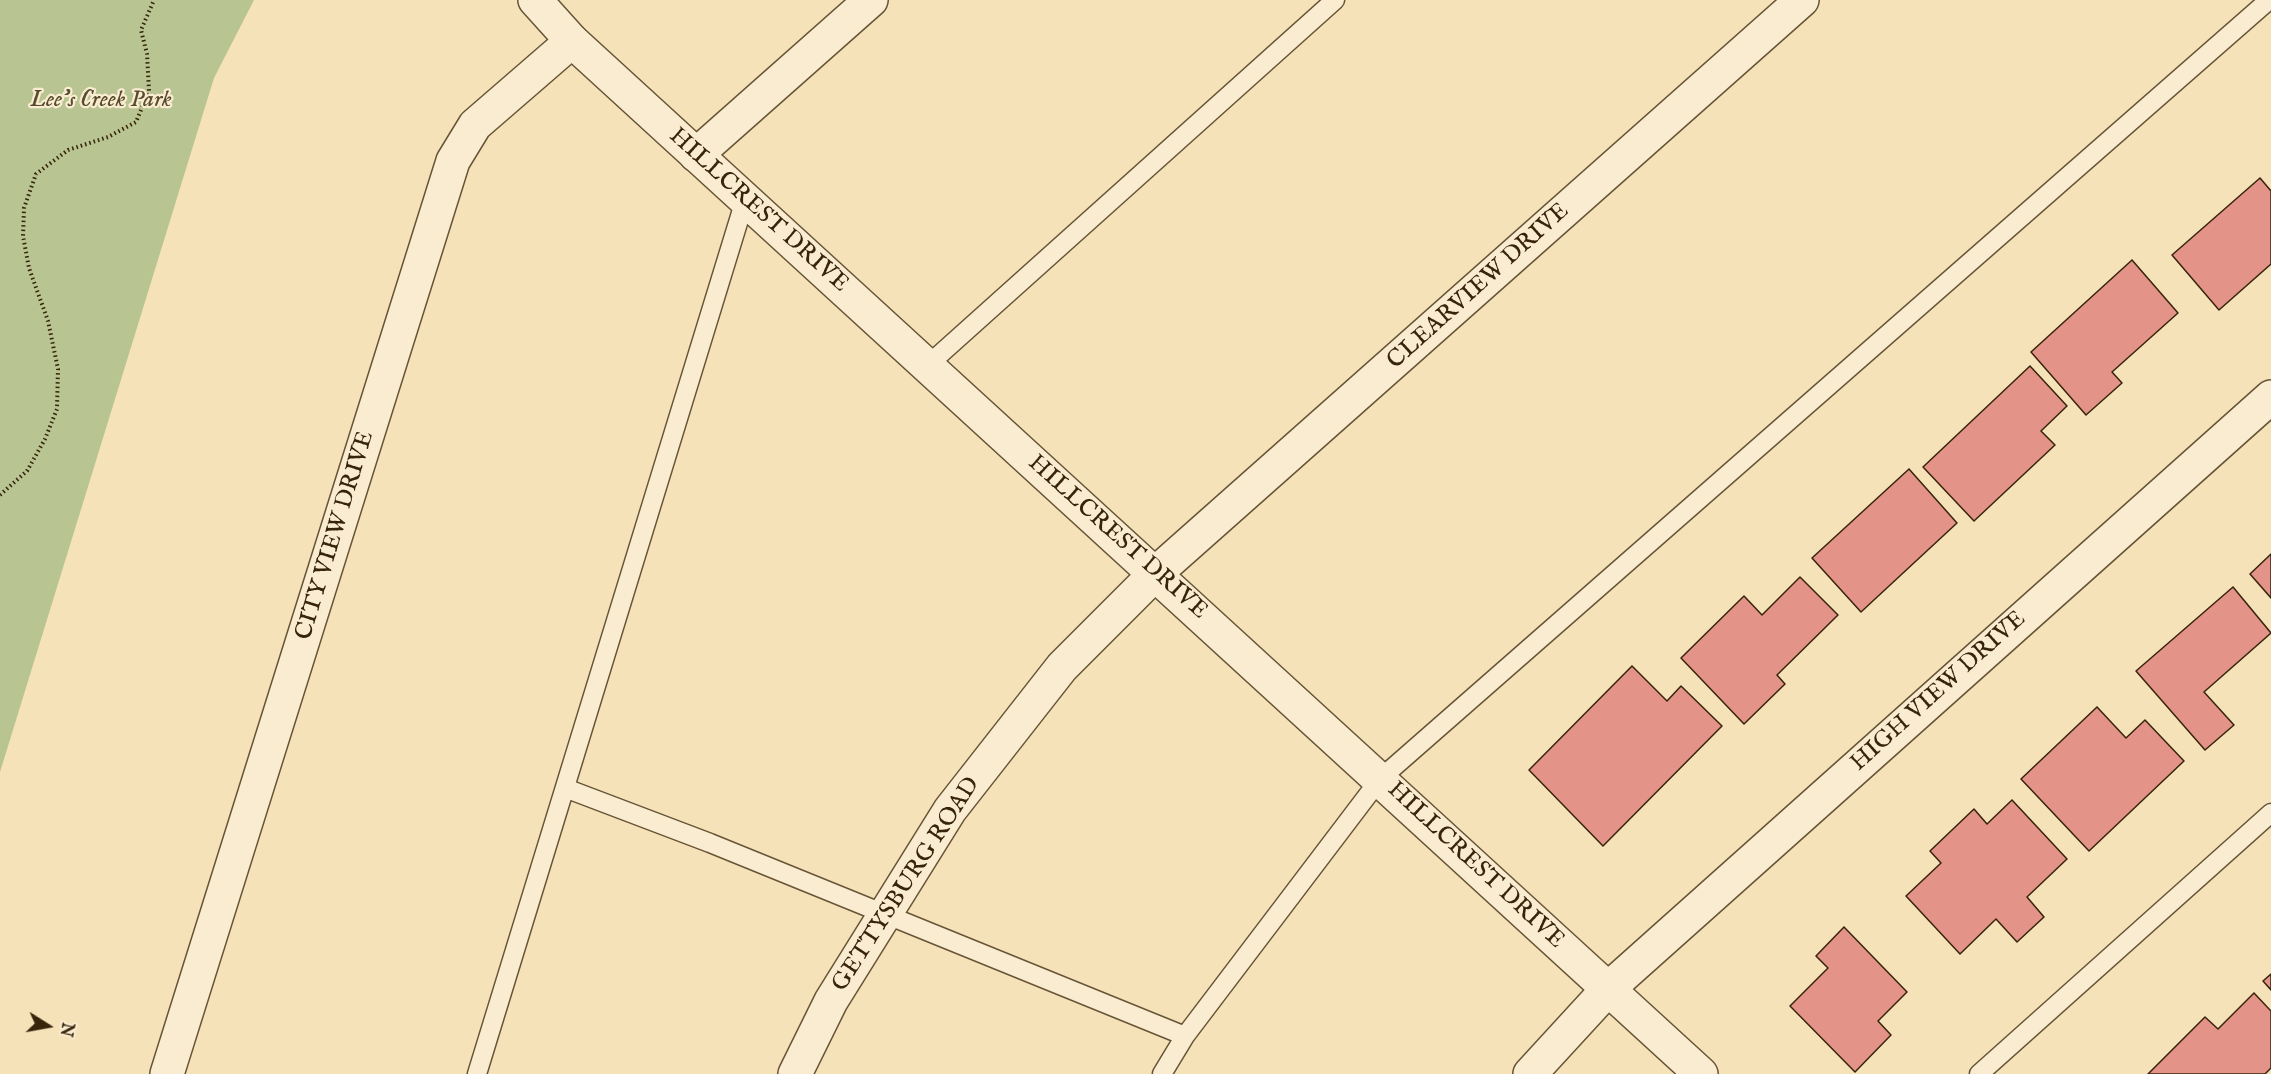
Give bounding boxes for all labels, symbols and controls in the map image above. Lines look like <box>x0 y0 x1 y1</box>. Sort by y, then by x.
park label: Lee's Creek Park <box>30 87 172 115</box>
street label: HILLCREST DRIVE <box>662 123 854 299</box>
street label: CLEARVIEW DRIVE <box>1382 198 1576 376</box>
street label: CITY VIEW DRIVE <box>291 428 381 644</box>
street label: HILLCREST DRIVE <box>1021 450 1213 626</box>
street label: HIGH VIEW DRIVE <box>1845 606 2033 778</box>
street label: GETTYSBURG ROAD <box>827 772 987 998</box>
street label: HILLCREST DRIVE <box>1380 776 1570 956</box>
north arrow <box>18 996 78 1056</box>
text: N <box>55 1021 77 1038</box>

